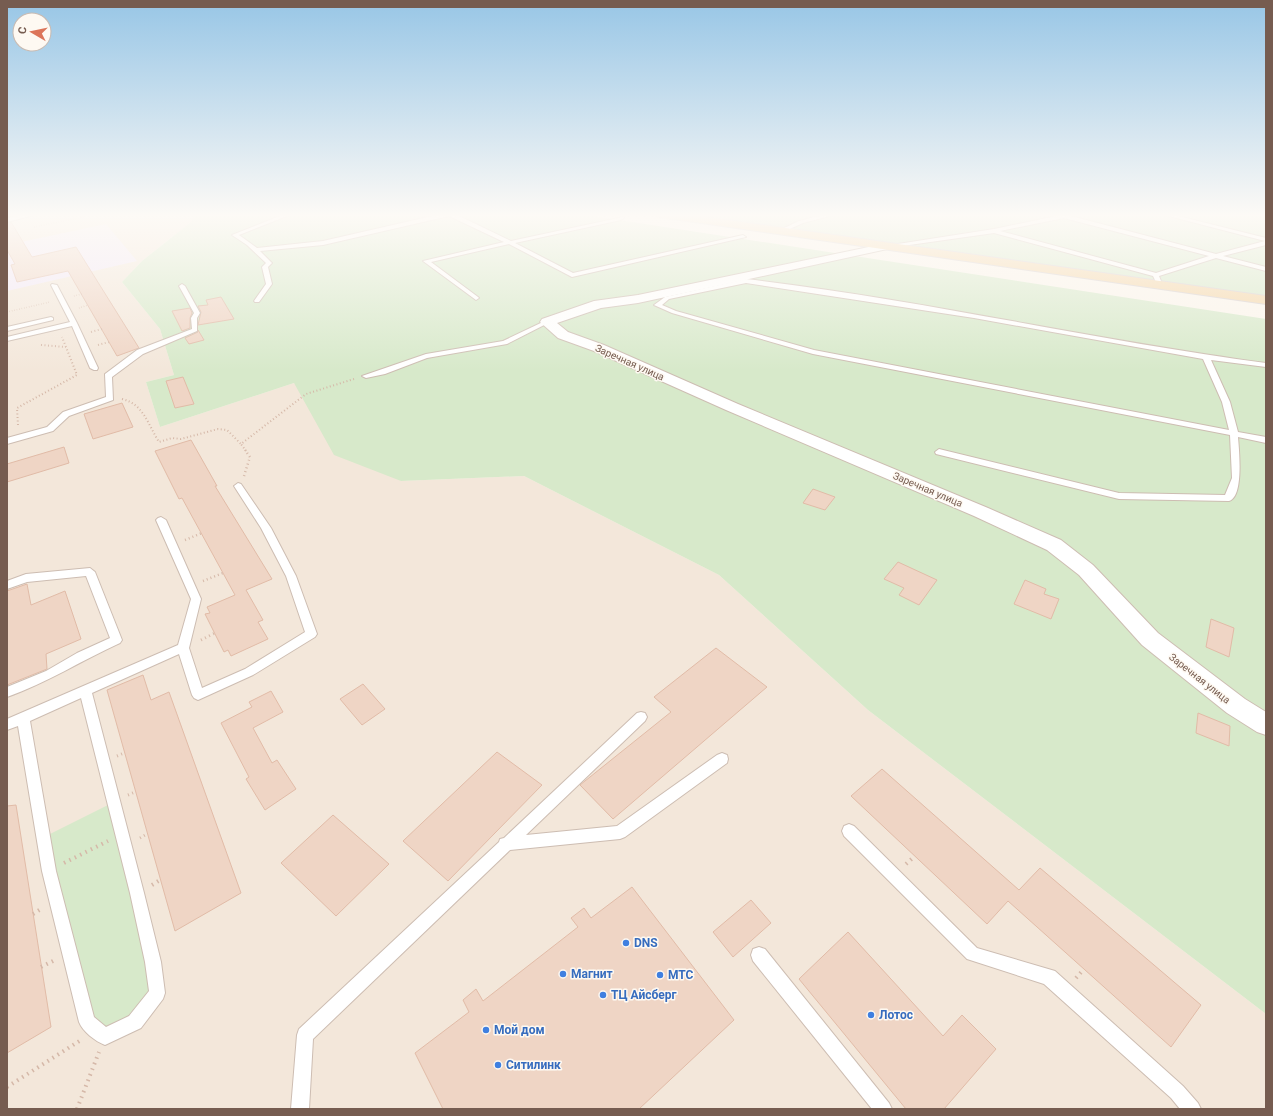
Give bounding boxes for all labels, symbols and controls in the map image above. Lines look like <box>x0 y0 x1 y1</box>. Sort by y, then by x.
north arrow <box>12 12 52 52</box>
text: С <box>16 26 30 35</box>
street label: Заречная улица <box>594 342 666 383</box>
street label: Заречная улица <box>891 470 964 509</box>
street label: Заречная улица <box>1167 651 1232 706</box>
place label: DNS <box>634 936 658 950</box>
marker: DNS <box>621 938 631 948</box>
place label: Магнит <box>571 967 613 981</box>
place label: МТС <box>668 968 694 982</box>
marker: Магнит <box>558 969 568 979</box>
marker: МТС <box>655 970 665 980</box>
place label: ТЦ Айсберг <box>611 988 677 1002</box>
marker: ТЦ Айсберг <box>598 990 608 1000</box>
place label: Лотос <box>879 1008 913 1022</box>
marker: Лотос <box>866 1010 876 1020</box>
place label: Мой дом <box>494 1023 545 1037</box>
marker: Мой дом <box>481 1025 491 1035</box>
place label: Ситилинк <box>506 1058 561 1072</box>
marker: Ситилинк <box>493 1060 503 1070</box>

